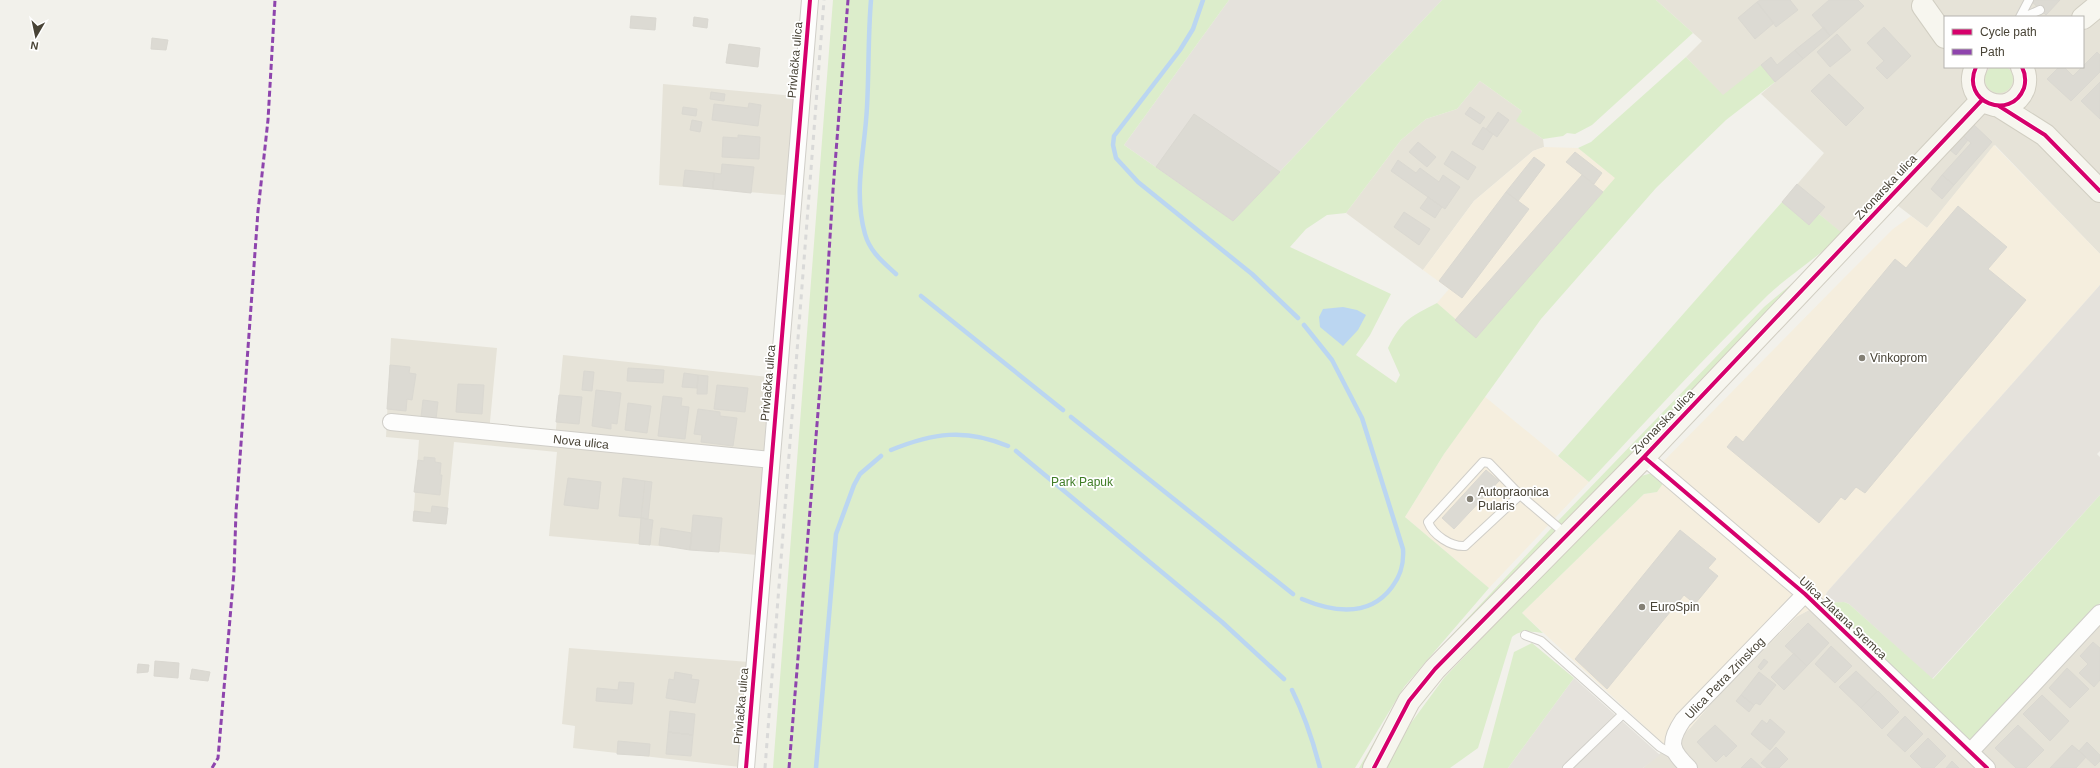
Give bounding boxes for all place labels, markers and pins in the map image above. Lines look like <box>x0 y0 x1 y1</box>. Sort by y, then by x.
place label: Vinkoprom <box>1870 351 1927 365</box>
marker: Vinkoprom <box>1857 353 1867 363</box>
place label: Autopraonica Pularis <box>1478 485 1549 513</box>
marker: Autopraonica Pularis <box>1465 494 1475 504</box>
place label: EuroSpin <box>1650 600 1699 614</box>
marker: EuroSpin <box>1637 602 1647 612</box>

